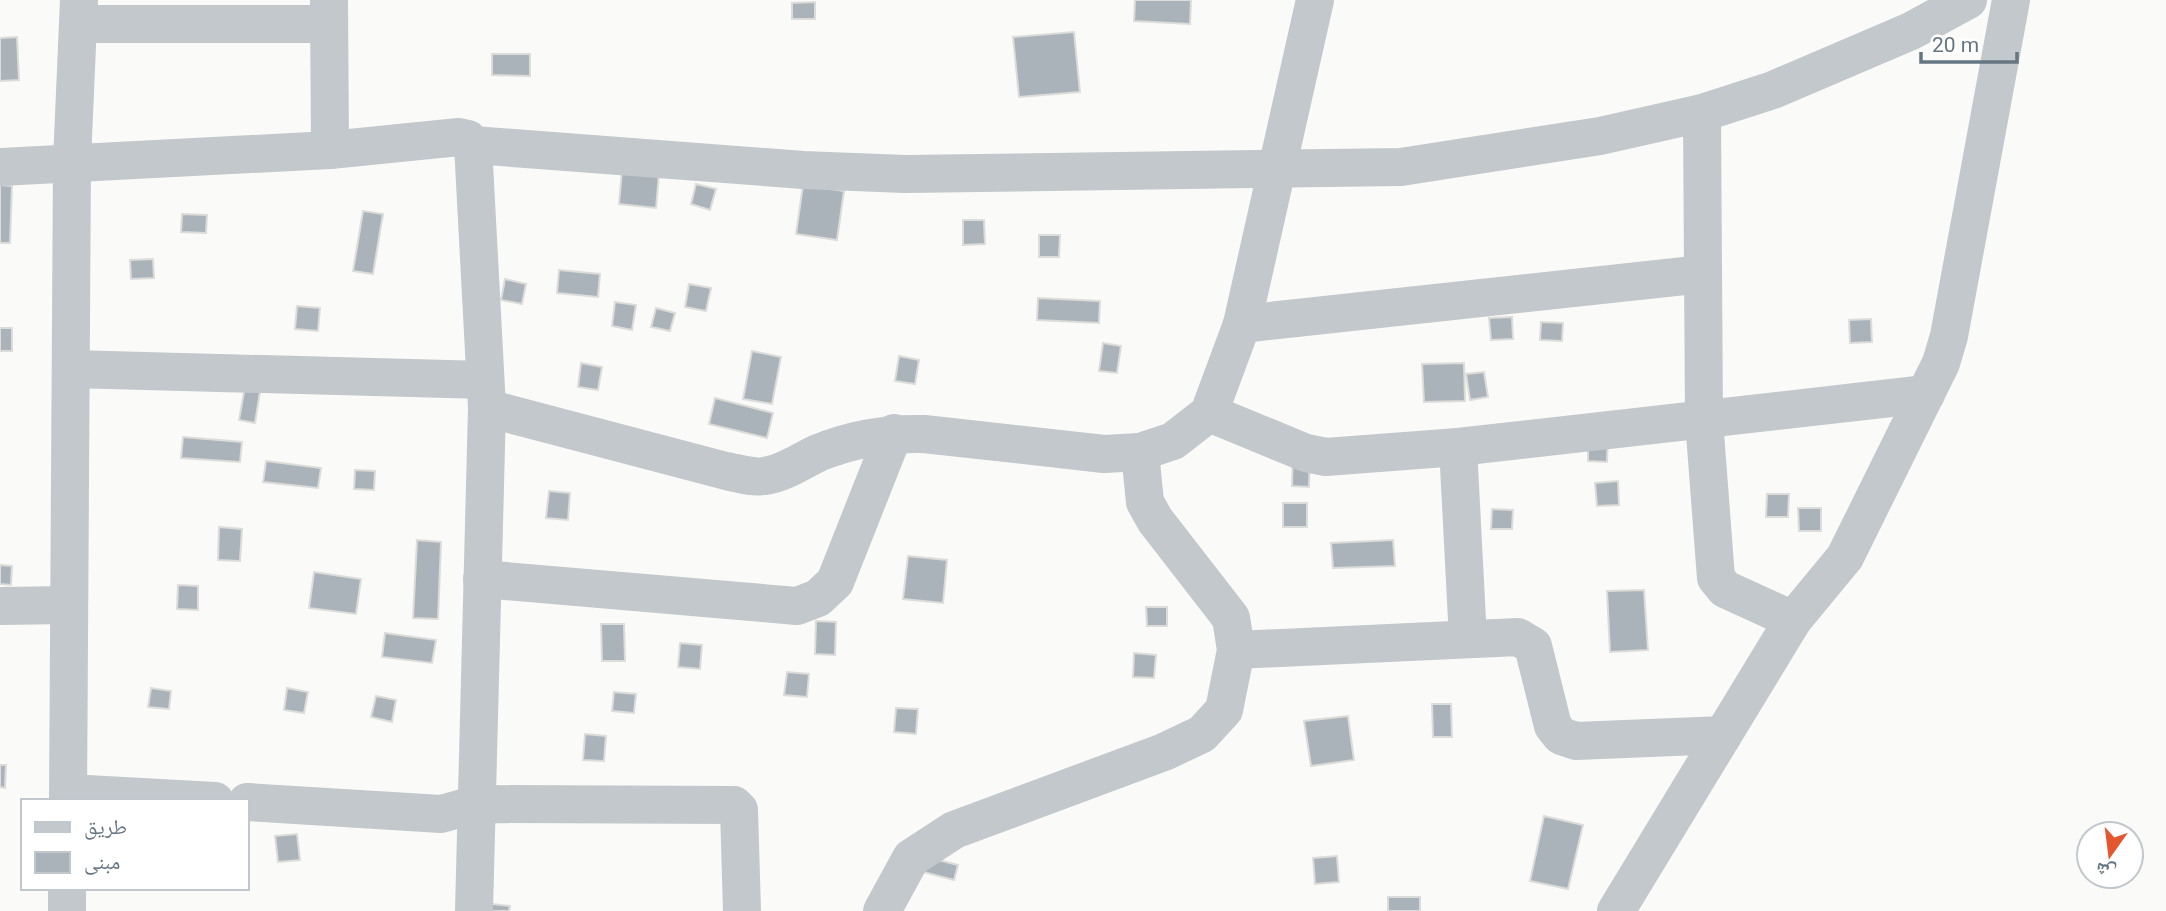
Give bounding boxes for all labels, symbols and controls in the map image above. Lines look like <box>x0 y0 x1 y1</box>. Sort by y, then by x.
scale bar <box>1921 21 2017 65</box>
text: 20 m <box>1932 33 1979 57</box>
legend <box>21 799 248 890</box>
text: طريق <box>84 815 127 840</box>
north arrow <box>2075 820 2145 890</box>
text: مبنى <box>84 850 120 875</box>
text: ش <box>2093 857 2119 885</box>

